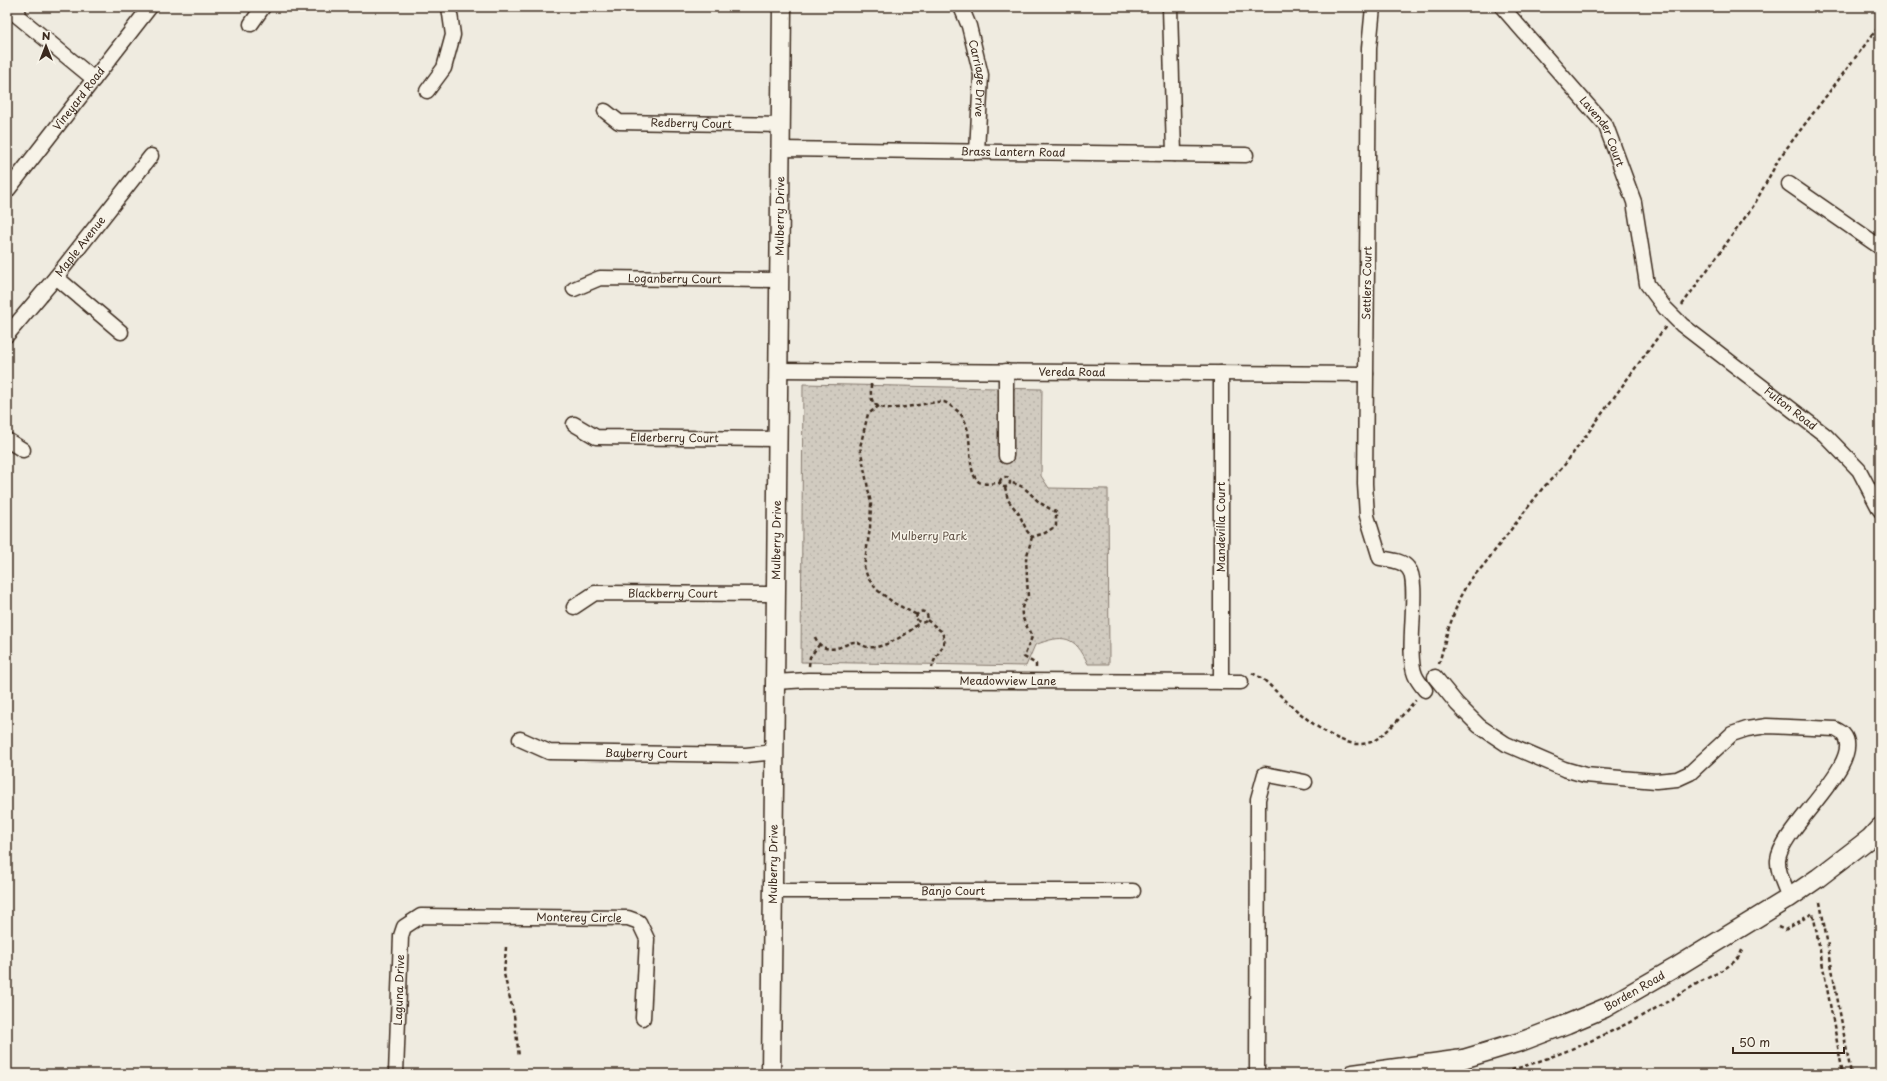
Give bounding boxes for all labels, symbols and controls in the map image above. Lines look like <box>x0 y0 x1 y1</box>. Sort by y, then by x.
north arrow <box>26 26 66 66</box>
text: N <box>42 27 51 44</box>
street label: Carriage Drive <box>965 38 990 118</box>
street label: Vineyard Road <box>48 63 109 134</box>
street label: Lavender Court <box>1576 92 1629 169</box>
street label: Redberry Court <box>650 114 732 132</box>
street label: Brass Lantern Road <box>960 142 1066 161</box>
street label: Mulberry Drive <box>770 176 788 256</box>
street label: Maple Avenue <box>50 212 109 280</box>
street label: Settlers Court <box>1357 246 1376 320</box>
street label: Loganberry Court <box>628 269 722 287</box>
street label: Vereda Road <box>1038 363 1106 380</box>
street label: Fulton Road <box>1761 382 1821 434</box>
street label: Elderberry Court <box>630 428 719 446</box>
street label: Mandevilla Court <box>1212 481 1229 572</box>
street label: Mulberry Drive <box>767 500 785 580</box>
park label: Mulberry Park <box>891 527 967 544</box>
street label: Blackberry Court <box>628 584 718 602</box>
street label: Meadowview Lane <box>959 672 1057 689</box>
street label: Bayberry Court <box>605 744 688 762</box>
street label: Mulberry Drive <box>764 824 782 904</box>
street label: Banjo Court <box>921 882 986 899</box>
street label: Monterey Circle <box>536 908 622 926</box>
street label: Laguna Drive <box>389 954 408 1026</box>
street label: Borden Road <box>1600 966 1668 1015</box>
scale bar <box>1733 1029 1844 1055</box>
text: 50 m <box>1739 1033 1770 1051</box>

